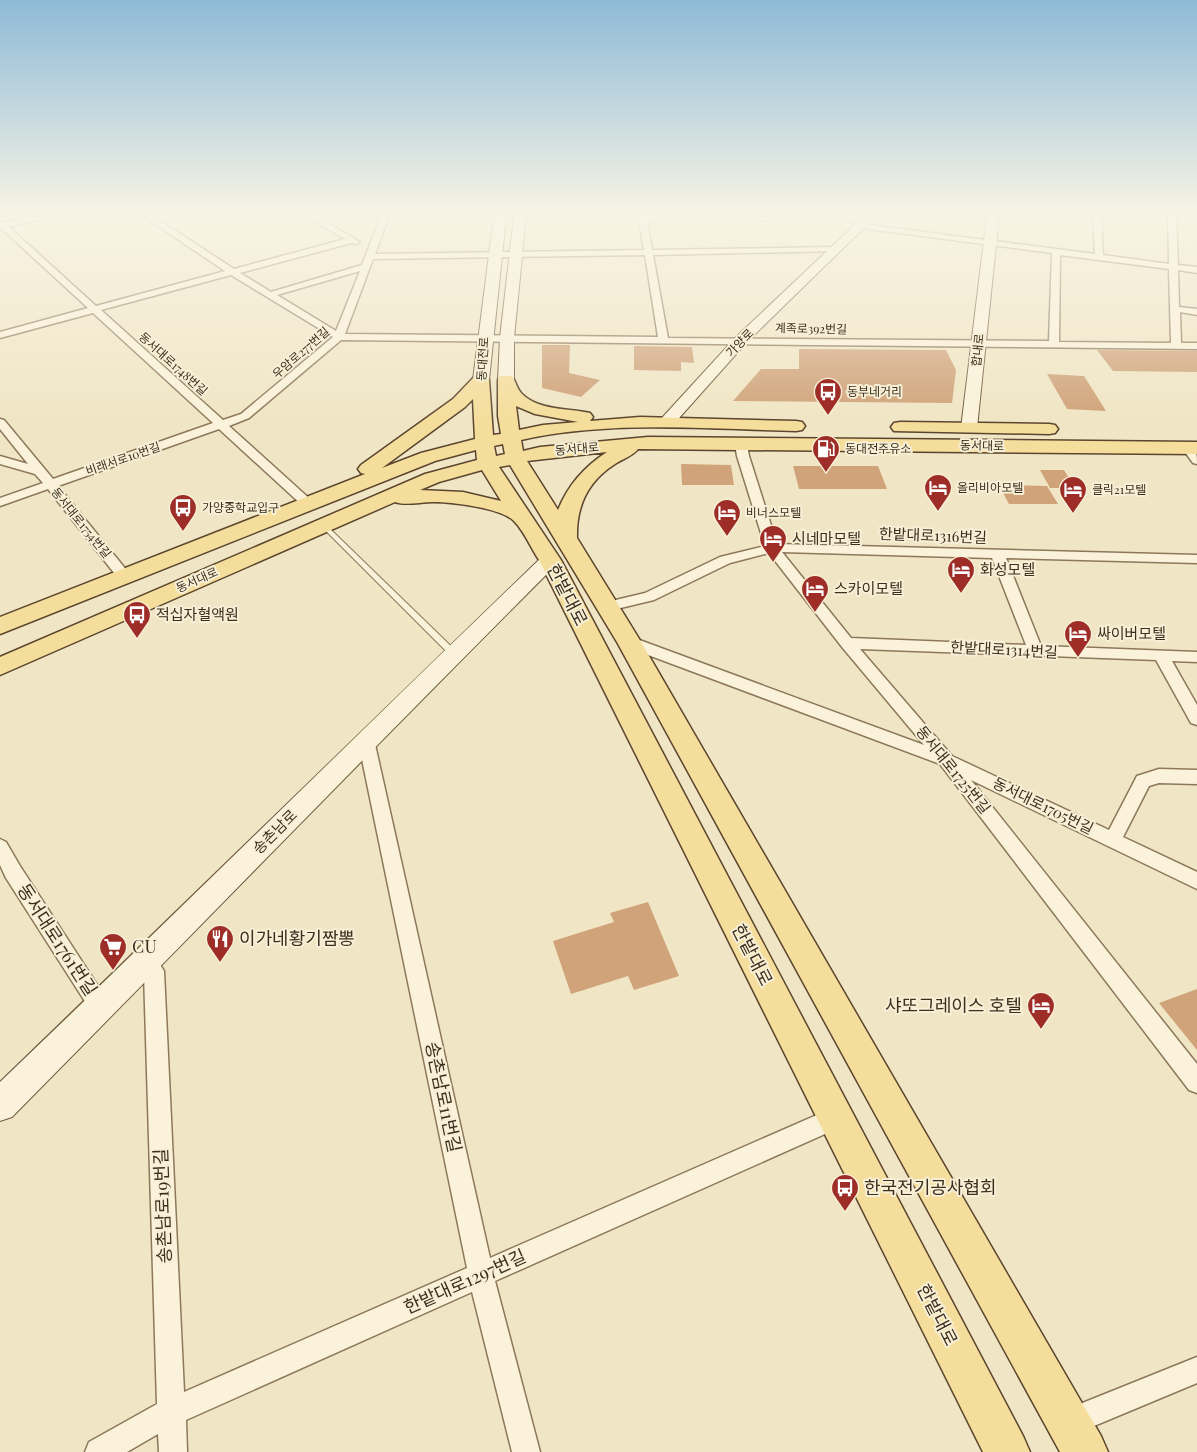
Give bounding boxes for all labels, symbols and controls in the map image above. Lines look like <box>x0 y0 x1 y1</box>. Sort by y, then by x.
street label: 계족로392번길 <box>775 319 847 337</box>
street label: 우암로277번길 <box>268 323 332 381</box>
street label: 가양로 <box>722 325 757 360</box>
street label: 동서대로1748번길 <box>136 328 211 398</box>
street label: 합내로 <box>967 333 987 367</box>
street label: 동대전로 <box>472 336 492 382</box>
bus stop icon: 동부네거리 <box>813 377 843 416</box>
place label: 동부네거리 <box>847 383 902 399</box>
fuel station icon: 동대전주유소 <box>811 434 841 473</box>
street label: 동서대로 <box>960 437 1004 453</box>
street label: 비래서로10번길 <box>83 438 162 478</box>
street label: 동서대로 <box>554 438 600 458</box>
place label: 동대전주유소 <box>845 440 911 456</box>
hotel icon: 올리비아모텔 <box>923 473 953 512</box>
hotel icon: 클릭21모텔 <box>1058 475 1088 514</box>
place label: 올리비아모텔 <box>957 479 1023 495</box>
place label: 클릭21모텔 <box>1092 481 1146 497</box>
street label: 동서대로1754번길 <box>48 484 115 561</box>
bus stop icon: 가양중학교입구 <box>168 493 198 532</box>
hotel icon: 비너스모텔 <box>712 498 742 537</box>
place label: 가양중학교입구 <box>202 499 279 515</box>
place label: 비너스모텔 <box>746 504 801 520</box>
street label: 한밭대로1316번길 <box>879 523 987 547</box>
hotel icon: 시네마모텔 <box>758 524 788 563</box>
place label: 시네마모텔 <box>792 528 861 548</box>
hotel icon: 화성모텔 <box>946 555 976 594</box>
place label: 화성모텔 <box>980 559 1035 579</box>
street label: 한밭대로 <box>542 560 594 630</box>
street label: 동서대로 <box>173 563 220 595</box>
hotel icon: 스카이모텔 <box>800 574 830 613</box>
place label: 스카이모텔 <box>834 578 903 598</box>
bus stop icon: 적십자혈액원 <box>122 600 152 639</box>
place label: 적십자혈액원 <box>156 604 239 624</box>
hotel icon: 싸이버모텔 <box>1063 619 1093 658</box>
place label: 싸이버모텔 <box>1097 623 1166 643</box>
street label: 한밭대로1314번길 <box>950 636 1058 662</box>
street label: 동서대로1725번길 <box>912 721 995 818</box>
street label: 동서대로1705번길 <box>990 772 1097 838</box>
street label: 송촌남로 <box>248 805 301 858</box>
street label: 동서대로1761번길 <box>13 879 103 1000</box>
street label: 한밭대로 <box>727 920 779 990</box>
restaurant icon: 이가네황기짬뽕 <box>205 924 235 963</box>
place label: 이가네황기짬뽕 <box>239 926 355 950</box>
supermarket icon: CU <box>98 932 128 971</box>
place label: CU <box>132 934 157 958</box>
hotel icon: 샤또그레이스 호텔 <box>1026 991 1056 1030</box>
place label: 샤또그레이스 호텔 <box>885 993 1022 1017</box>
street label: 송촌남로11번길 <box>421 1039 467 1154</box>
street label: 송촌남로19번길 <box>148 1148 176 1264</box>
bus stop icon: 한국전기공사협회 <box>830 1173 860 1212</box>
place label: 한국전기공사협회 <box>864 1175 996 1199</box>
street label: 한밭대로1297번길 <box>400 1243 529 1319</box>
street label: 한밭대로 <box>912 1280 964 1350</box>

